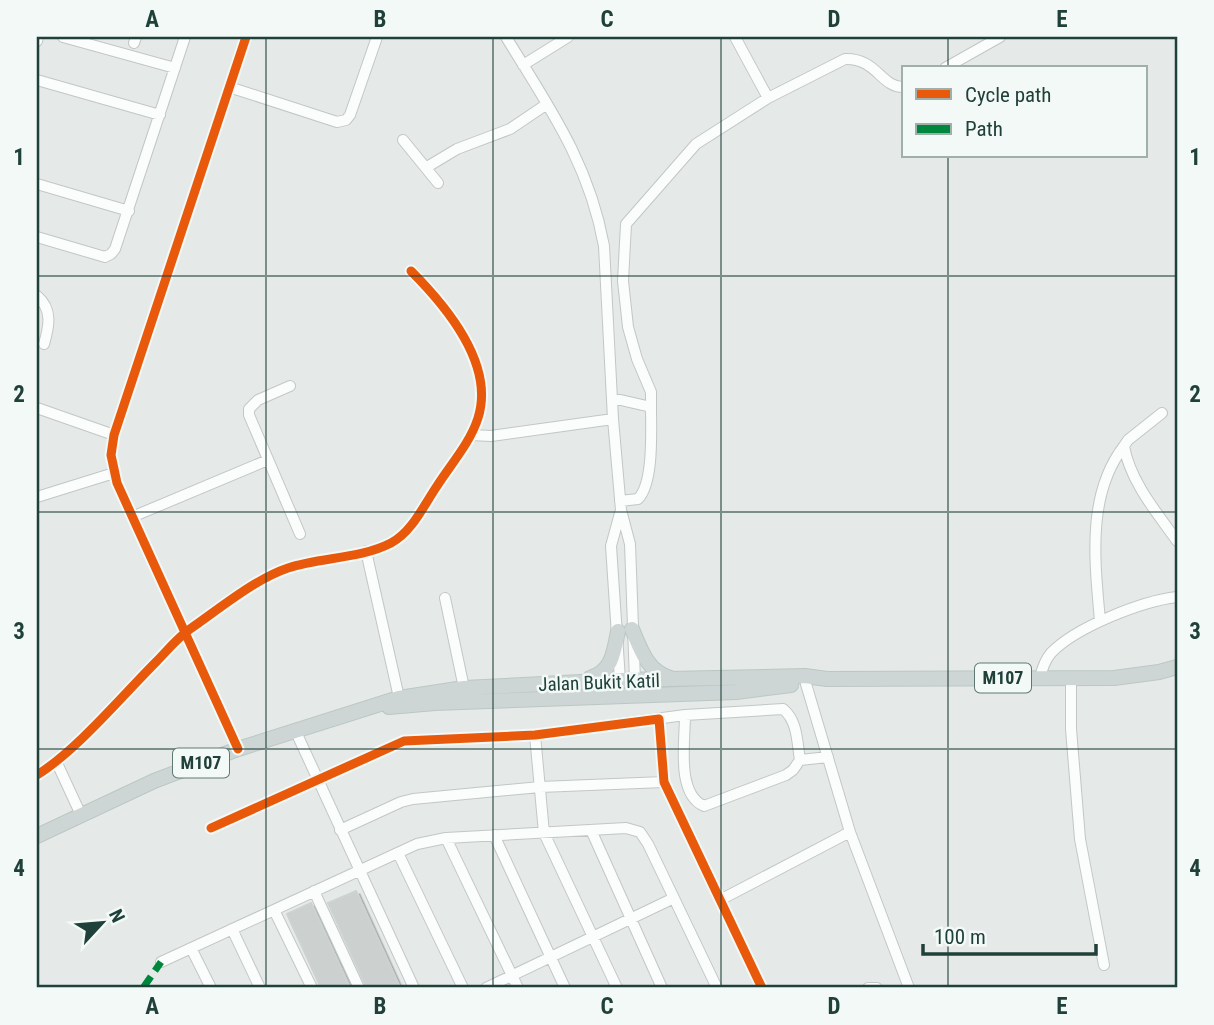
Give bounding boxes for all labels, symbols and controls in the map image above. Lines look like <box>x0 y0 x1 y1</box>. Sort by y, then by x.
text: A <box>145 6 159 33</box>
text: B <box>374 6 386 33</box>
text: C <box>600 6 614 33</box>
text: D <box>828 6 841 33</box>
text: E <box>1056 6 1068 33</box>
legend <box>902 66 1148 158</box>
text: Cycle path <box>965 83 1051 107</box>
text: Path <box>965 117 1003 141</box>
text: 1 <box>13 144 25 171</box>
text: 1 <box>1189 144 1201 171</box>
text: 2 <box>13 381 25 408</box>
text: 2 <box>1189 381 1201 408</box>
text: 3 <box>13 618 25 645</box>
text: 3 <box>1189 618 1201 645</box>
road number: M107 <box>975 664 1031 692</box>
street label: Jalan Bukit Katil <box>538 669 660 696</box>
road number: M107 <box>173 748 229 778</box>
text: 4 <box>13 855 25 882</box>
text: 4 <box>1189 855 1201 882</box>
north arrow <box>66 888 136 958</box>
text: N <box>104 905 130 926</box>
scale bar <box>923 913 1097 957</box>
text: 100 m <box>934 925 986 949</box>
text: A <box>145 993 159 1020</box>
text: B <box>374 993 386 1020</box>
text: C <box>600 993 614 1020</box>
text: D <box>828 993 841 1020</box>
text: E <box>1056 993 1068 1020</box>

